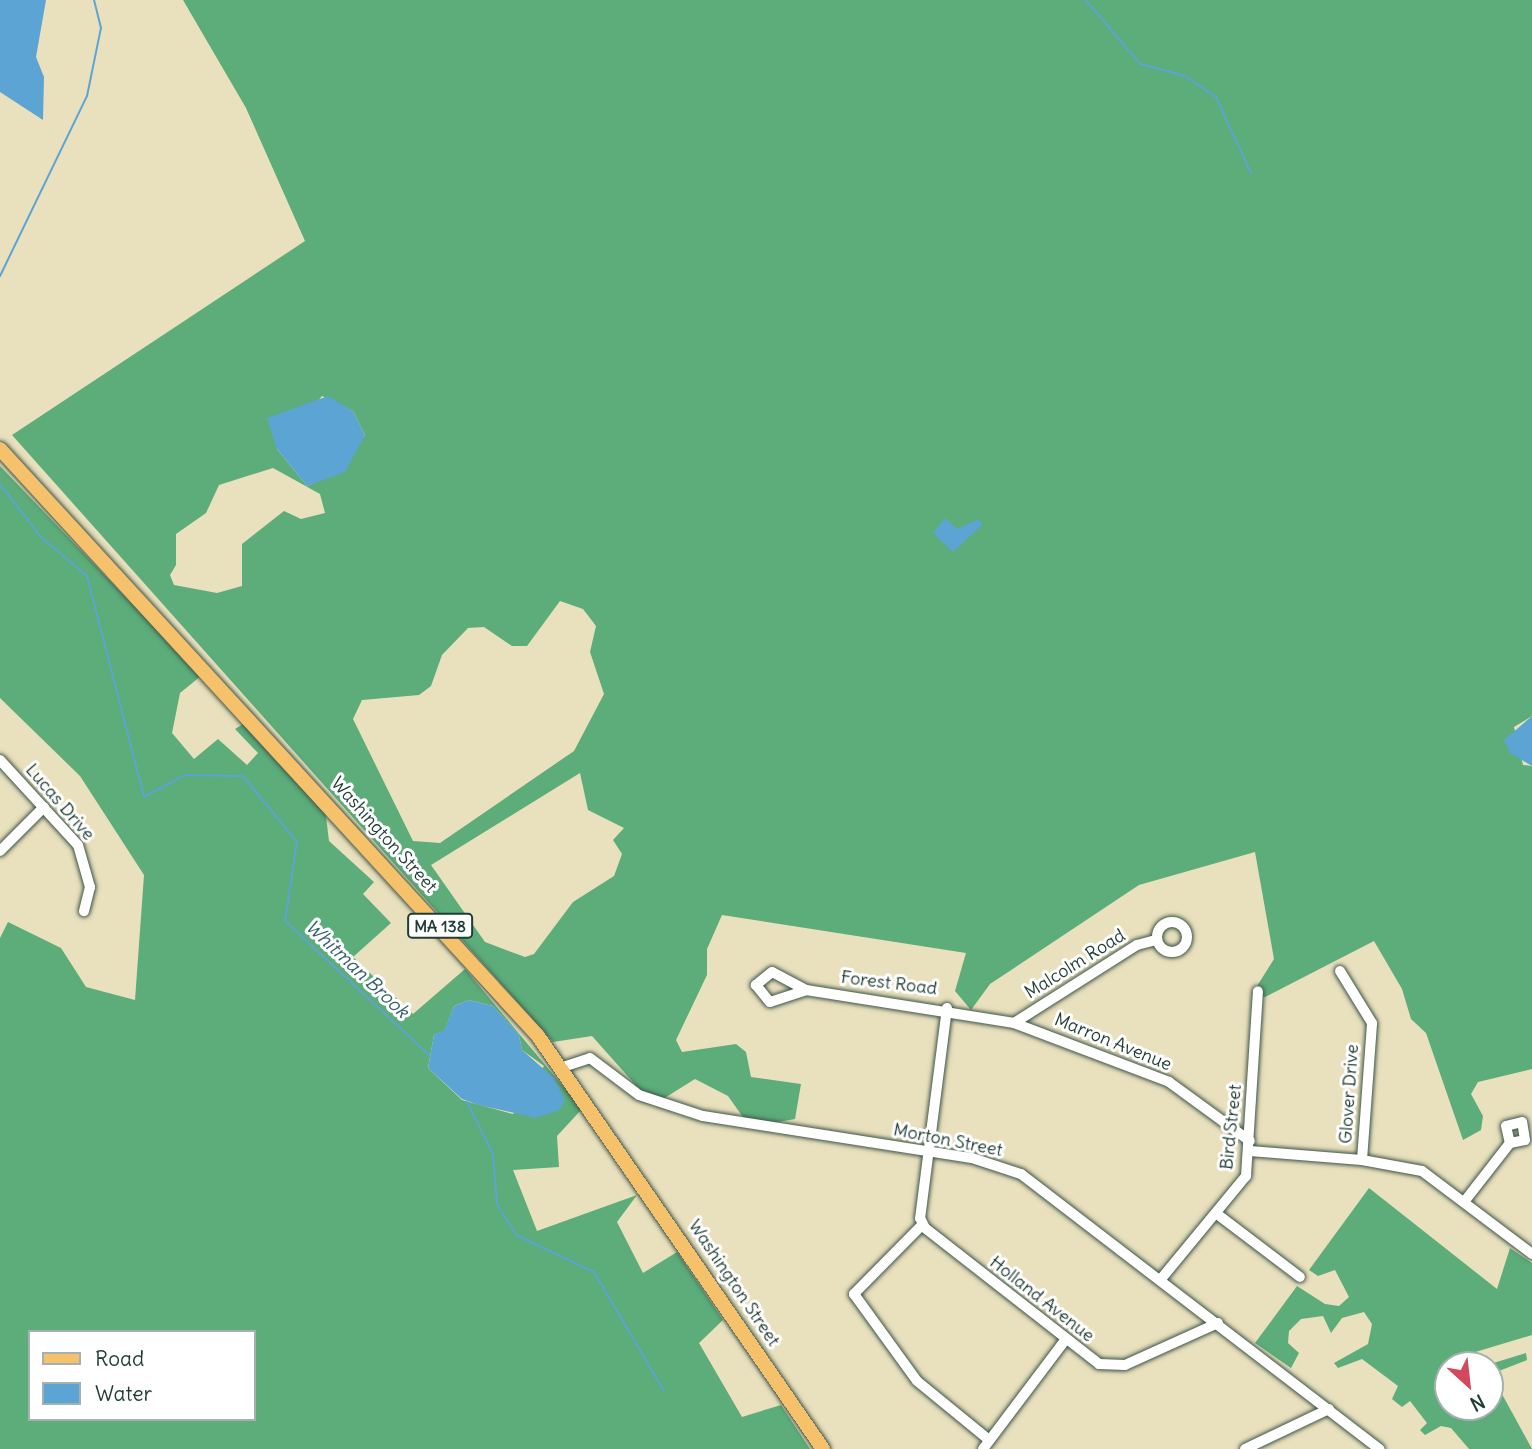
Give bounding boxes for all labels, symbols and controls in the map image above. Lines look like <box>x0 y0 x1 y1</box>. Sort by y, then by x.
street label: Lucas Drive <box>21 759 99 845</box>
street label: Washington Street <box>326 773 442 897</box>
road number: MA 138 <box>407 914 473 938</box>
water label: Whitman Brook <box>301 915 413 1023</box>
street label: Malcolm Road <box>1021 925 1129 1003</box>
street label: Forest Road <box>840 966 938 1000</box>
street label: Marron Avenue <box>1051 1009 1175 1075</box>
street label: Glover Drive <box>1335 1043 1363 1145</box>
street label: Bird Street <box>1216 1083 1246 1171</box>
street label: Morton Street <box>892 1119 1004 1161</box>
street label: Washington Street <box>684 1216 784 1350</box>
street label: Holland Avenue <box>985 1251 1099 1347</box>
legend <box>28 1330 256 1421</box>
text: Road <box>95 1345 144 1372</box>
north arrow <box>1434 1351 1504 1421</box>
text: Water <box>95 1380 152 1407</box>
text: N <box>1466 1389 1489 1417</box>

